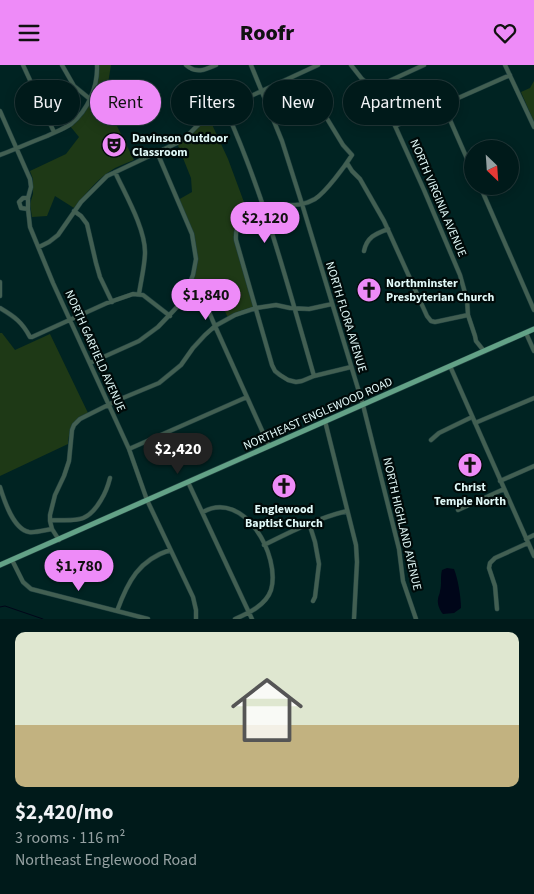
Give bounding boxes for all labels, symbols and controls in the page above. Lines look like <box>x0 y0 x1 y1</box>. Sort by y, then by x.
text: Roofr <box>240 17 294 49</box>
icon: menu <box>15 19 43 47</box>
icon: heart <box>491 19 519 47</box>
chip: Buy <box>15 80 80 125</box>
chip: Rent <box>90 80 161 125</box>
chip: Filters <box>171 80 253 125</box>
chip: New <box>263 80 333 125</box>
chip: Apartment <box>343 80 459 125</box>
place label: Davinson Outdoor Classroom <box>132 130 228 161</box>
theatre icon: Davinson Outdoor Classroom <box>101 132 127 158</box>
street label: NORTH VIRGINIA AVENUE <box>406 137 470 259</box>
north arrow <box>464 140 519 195</box>
map controls <box>464 140 519 195</box>
pin: $2,120 <box>224 201 306 244</box>
text: $2,120 <box>241 207 289 229</box>
street label: NORTH FLORA AVENUE <box>321 260 371 374</box>
place label: Northminster Presbyterian Church <box>386 275 495 306</box>
church icon: Northminster Presbyterian Church <box>356 277 382 303</box>
pin: $1,840 <box>165 279 247 321</box>
text: $1,840 <box>182 284 230 306</box>
street label: NORTH GARFIELD AVENUE <box>60 287 130 415</box>
street label: NORTHEAST ENGLEWOOD ROAD <box>241 373 395 455</box>
pin: $2,420 <box>137 433 219 475</box>
text: $2,420 <box>154 438 202 460</box>
church icon: Christ Temple North <box>457 452 483 478</box>
street label: NORTH HIGHLAND AVENUE <box>378 456 426 592</box>
church icon: Englewood Baptist Church <box>271 473 297 499</box>
place label: Christ Temple North <box>434 479 506 510</box>
place label: Englewood Baptist Church <box>245 501 323 532</box>
pin: $1,780 <box>38 549 120 592</box>
text: $1,780 <box>55 555 103 577</box>
icon: home <box>222 665 312 755</box>
text: $2,420/mo <box>15 797 114 827</box>
text: 3 rooms · 116 m² <box>15 827 125 849</box>
text: Northeast Englewood Road <box>15 849 197 871</box>

